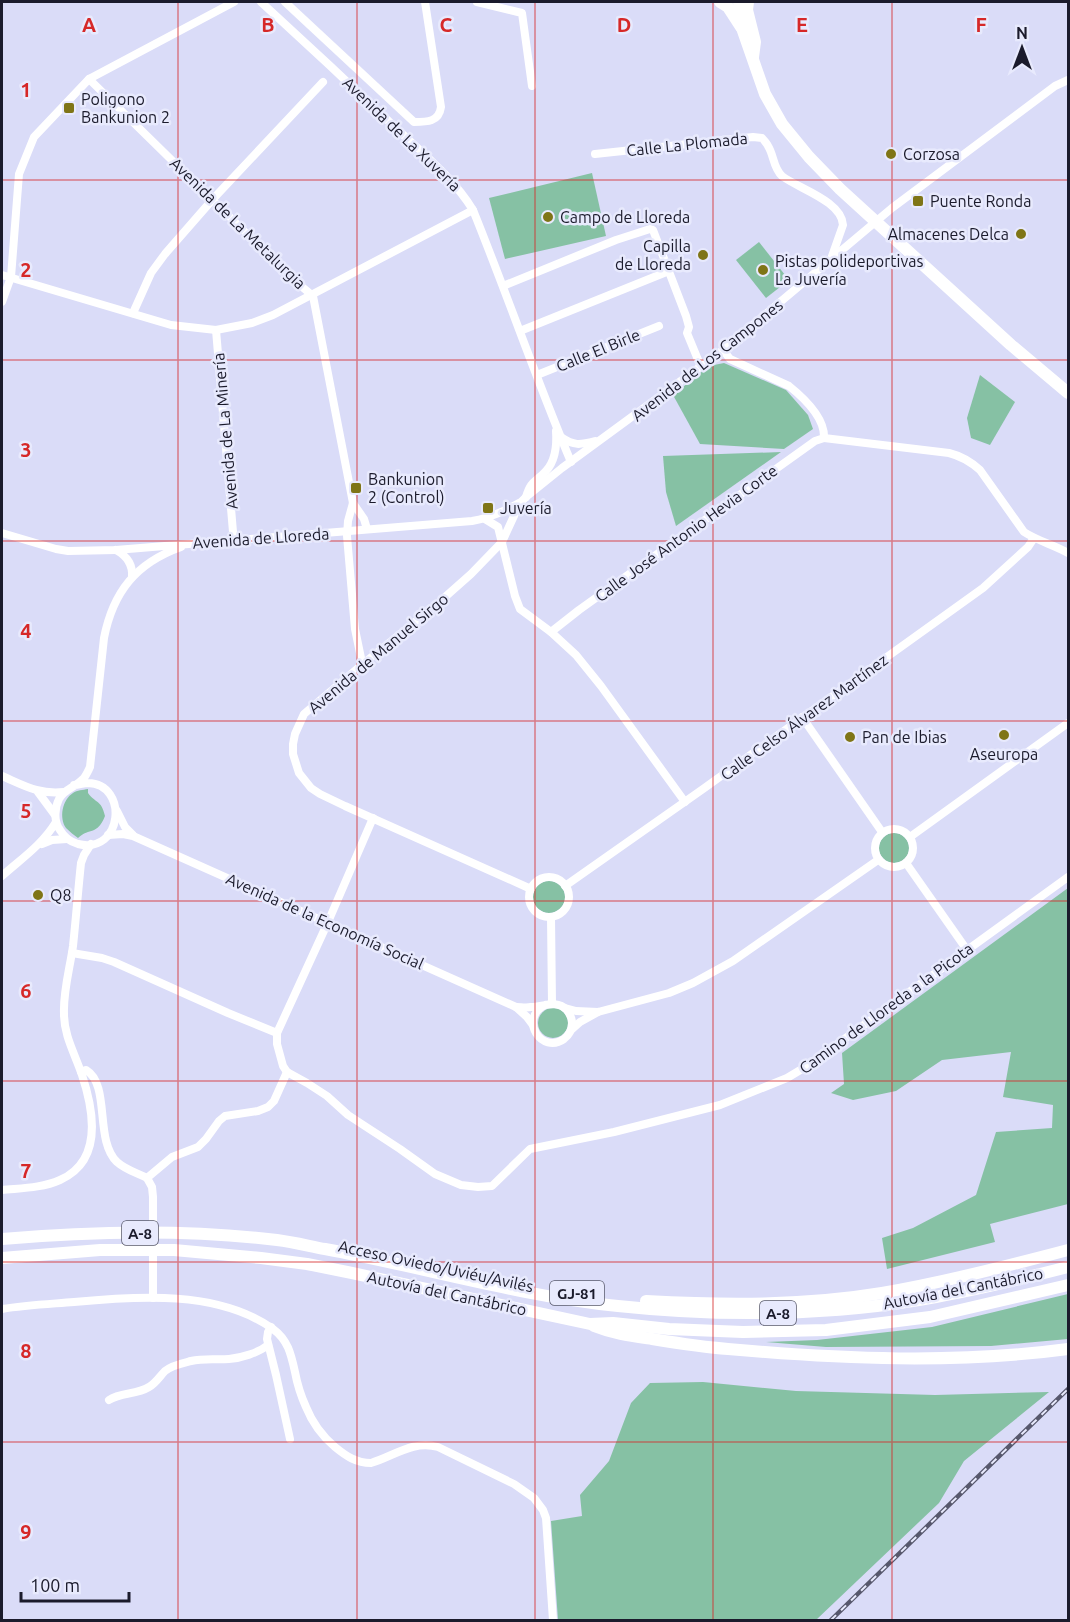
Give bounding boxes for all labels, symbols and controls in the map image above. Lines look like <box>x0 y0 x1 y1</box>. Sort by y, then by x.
text: A <box>82 13 96 36</box>
text: B <box>261 13 275 36</box>
text: C <box>440 13 453 36</box>
text: D <box>617 13 631 36</box>
text: E <box>796 13 808 36</box>
text: F <box>975 13 987 36</box>
north arrow <box>992 18 1052 78</box>
text: N <box>1016 24 1028 42</box>
street label: Avenida de La Xuvería <box>339 73 465 195</box>
text: 1 <box>20 78 32 101</box>
place label: Poligono Bankunion 2 <box>81 90 170 126</box>
marker: Poligono Bankunion 2 <box>62 101 76 115</box>
street label: Calle La Plomada <box>626 129 748 159</box>
place label: Corzosa <box>903 145 960 163</box>
marker: Corzosa <box>884 147 898 161</box>
street label: Avenida de La Metalurgia <box>167 154 309 292</box>
place label: Puente Ronda <box>930 192 1031 210</box>
marker: Puente Ronda <box>911 194 925 208</box>
place label: Campo de Lloreda <box>560 208 690 226</box>
marker: Campo de Lloreda <box>541 210 555 224</box>
place label: Almacenes Delca <box>888 225 1009 243</box>
marker: Almacenes Delca <box>1014 227 1028 241</box>
place label: Capilla de Lloreda <box>615 237 691 273</box>
marker: Capilla de Lloreda <box>696 248 710 262</box>
place label: Pistas polideportivas La Juvería <box>775 252 923 288</box>
text: 2 <box>20 258 32 281</box>
marker: Pistas polideportivas La Juvería <box>756 263 770 277</box>
street label: Avenida de Los Campones <box>628 295 786 425</box>
street label: Calle El Birle <box>553 325 643 375</box>
street label: Avenida de La Minería <box>209 352 241 510</box>
text: 3 <box>20 438 32 461</box>
street label: Calle José Antonio Hevia Corte <box>591 461 781 605</box>
place label: Bankunion 2 (Control) <box>368 470 445 507</box>
marker: Bankunion 2 (Control) <box>349 481 363 495</box>
place label: Juvería <box>500 499 552 517</box>
marker: Juvería <box>481 501 495 515</box>
street label: Avenida de Lloreda <box>192 524 330 552</box>
street label: Avenida de Manuel Sirgo <box>304 589 452 717</box>
text: 4 <box>20 619 32 642</box>
street label: Calle Celso Álvarez Martínez <box>716 649 891 784</box>
place label: Pan de Ibias <box>862 728 947 746</box>
marker: Aseuropa <box>997 728 1011 742</box>
marker: Pan de Ibias <box>843 730 857 744</box>
place label: Aseuropa <box>970 745 1038 763</box>
text: 5 <box>20 799 32 822</box>
street label: Avenida de la Economía Social <box>223 869 427 973</box>
place label: Q8 <box>50 886 71 904</box>
marker: Q8 <box>31 888 45 902</box>
street label: Camino de Lloreda a la Picota <box>796 939 976 1077</box>
text: 6 <box>20 979 32 1002</box>
text: 7 <box>20 1159 32 1182</box>
road number: A-8 <box>122 1221 158 1245</box>
street label: Acceso Oviedo/Uviéu/Avilés <box>337 1237 535 1295</box>
street label: Autovía del Cantábrico <box>882 1264 1044 1312</box>
street label: Autovía del Cantábrico <box>366 1267 528 1319</box>
road number: GJ-81 <box>550 1281 604 1305</box>
road number: A-8 <box>760 1301 796 1325</box>
text: 8 <box>20 1339 32 1362</box>
text: 9 <box>20 1520 32 1543</box>
scale bar <box>21 1565 129 1603</box>
text: 100 m <box>30 1575 80 1595</box>

